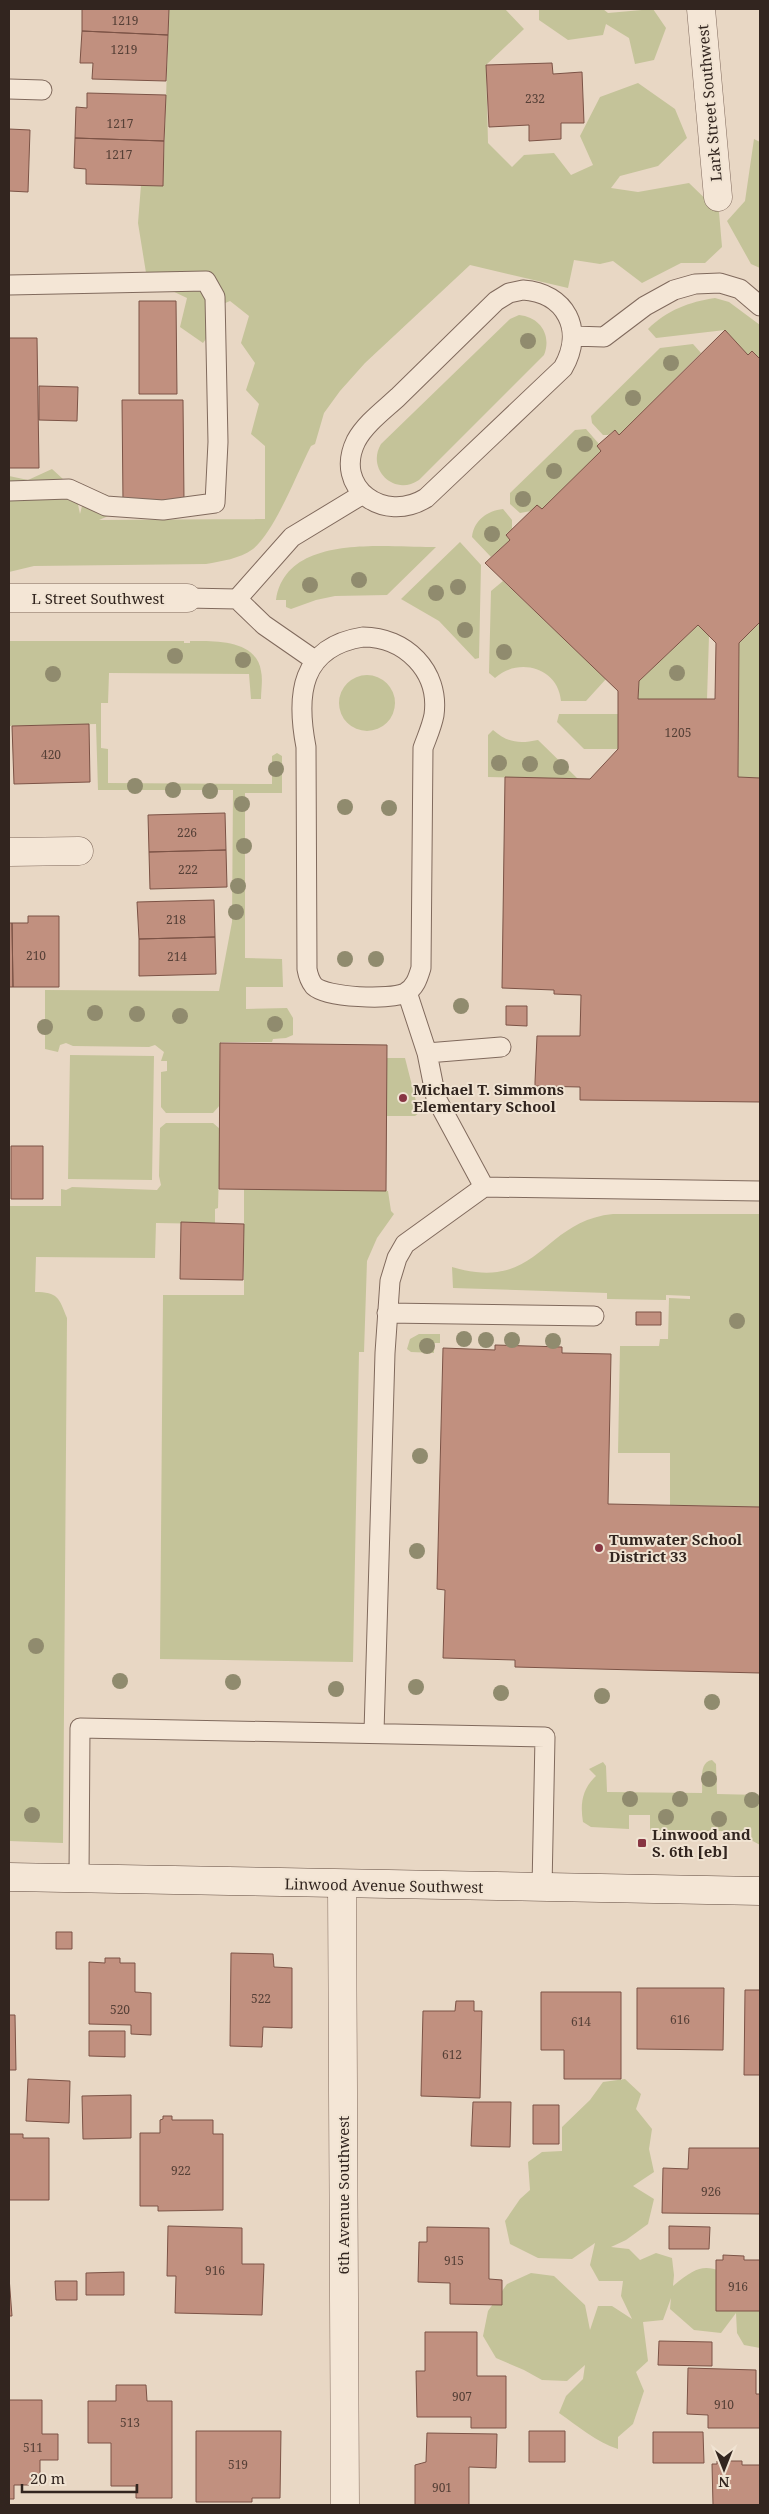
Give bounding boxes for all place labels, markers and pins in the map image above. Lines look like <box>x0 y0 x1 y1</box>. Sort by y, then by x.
place label: Michael T. Simmons Elementary School <box>413 1079 564 1116</box>
marker: Michael T. Simmons Elementary School <box>397 1092 409 1104</box>
place label: Tumwater School District 33 <box>609 1529 743 1566</box>
marker: Tumwater School District 33 <box>593 1542 605 1554</box>
place label: Linwood and S. 6th [eb] <box>652 1824 751 1861</box>
marker: Linwood and S. 6th [eb] <box>636 1837 648 1849</box>

